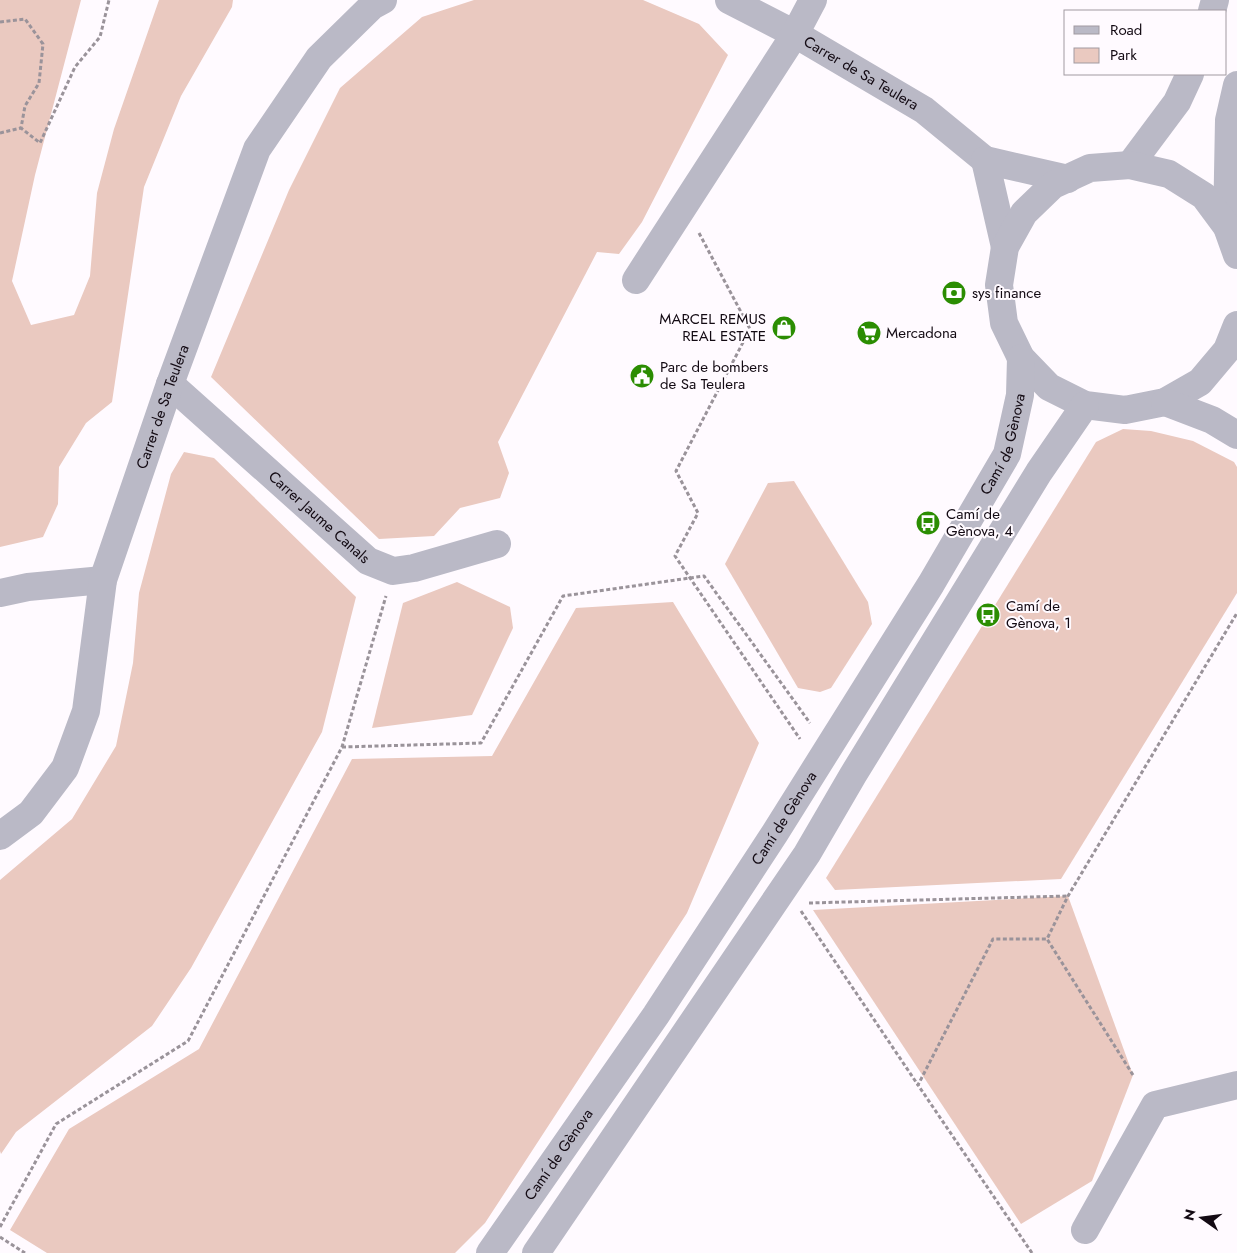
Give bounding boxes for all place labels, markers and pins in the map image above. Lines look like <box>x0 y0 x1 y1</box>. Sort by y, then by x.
bank icon: sys finance <box>941 280 967 306</box>
place label: sys finance <box>972 282 1041 304</box>
place label: MARCEL REMUS REAL ESTATE <box>659 308 766 347</box>
shop icon: MARCEL REMUS REAL ESTATE <box>771 315 797 341</box>
supermarket icon: Mercadona <box>856 320 882 346</box>
place label: Mercadona <box>886 322 957 344</box>
place label: Parc de bombers de Sa Teulera <box>660 356 768 395</box>
public building icon: Parc de bombers de Sa Teulera <box>629 363 655 389</box>
place label: Camí de Gènova, 4 <box>946 503 1013 542</box>
bus stop icon: Camí de Gènova, 4 <box>915 510 941 536</box>
place label: Camí de Gènova, 1 <box>1006 595 1071 634</box>
bus stop icon: Camí de Gènova, 1 <box>975 602 1001 628</box>

